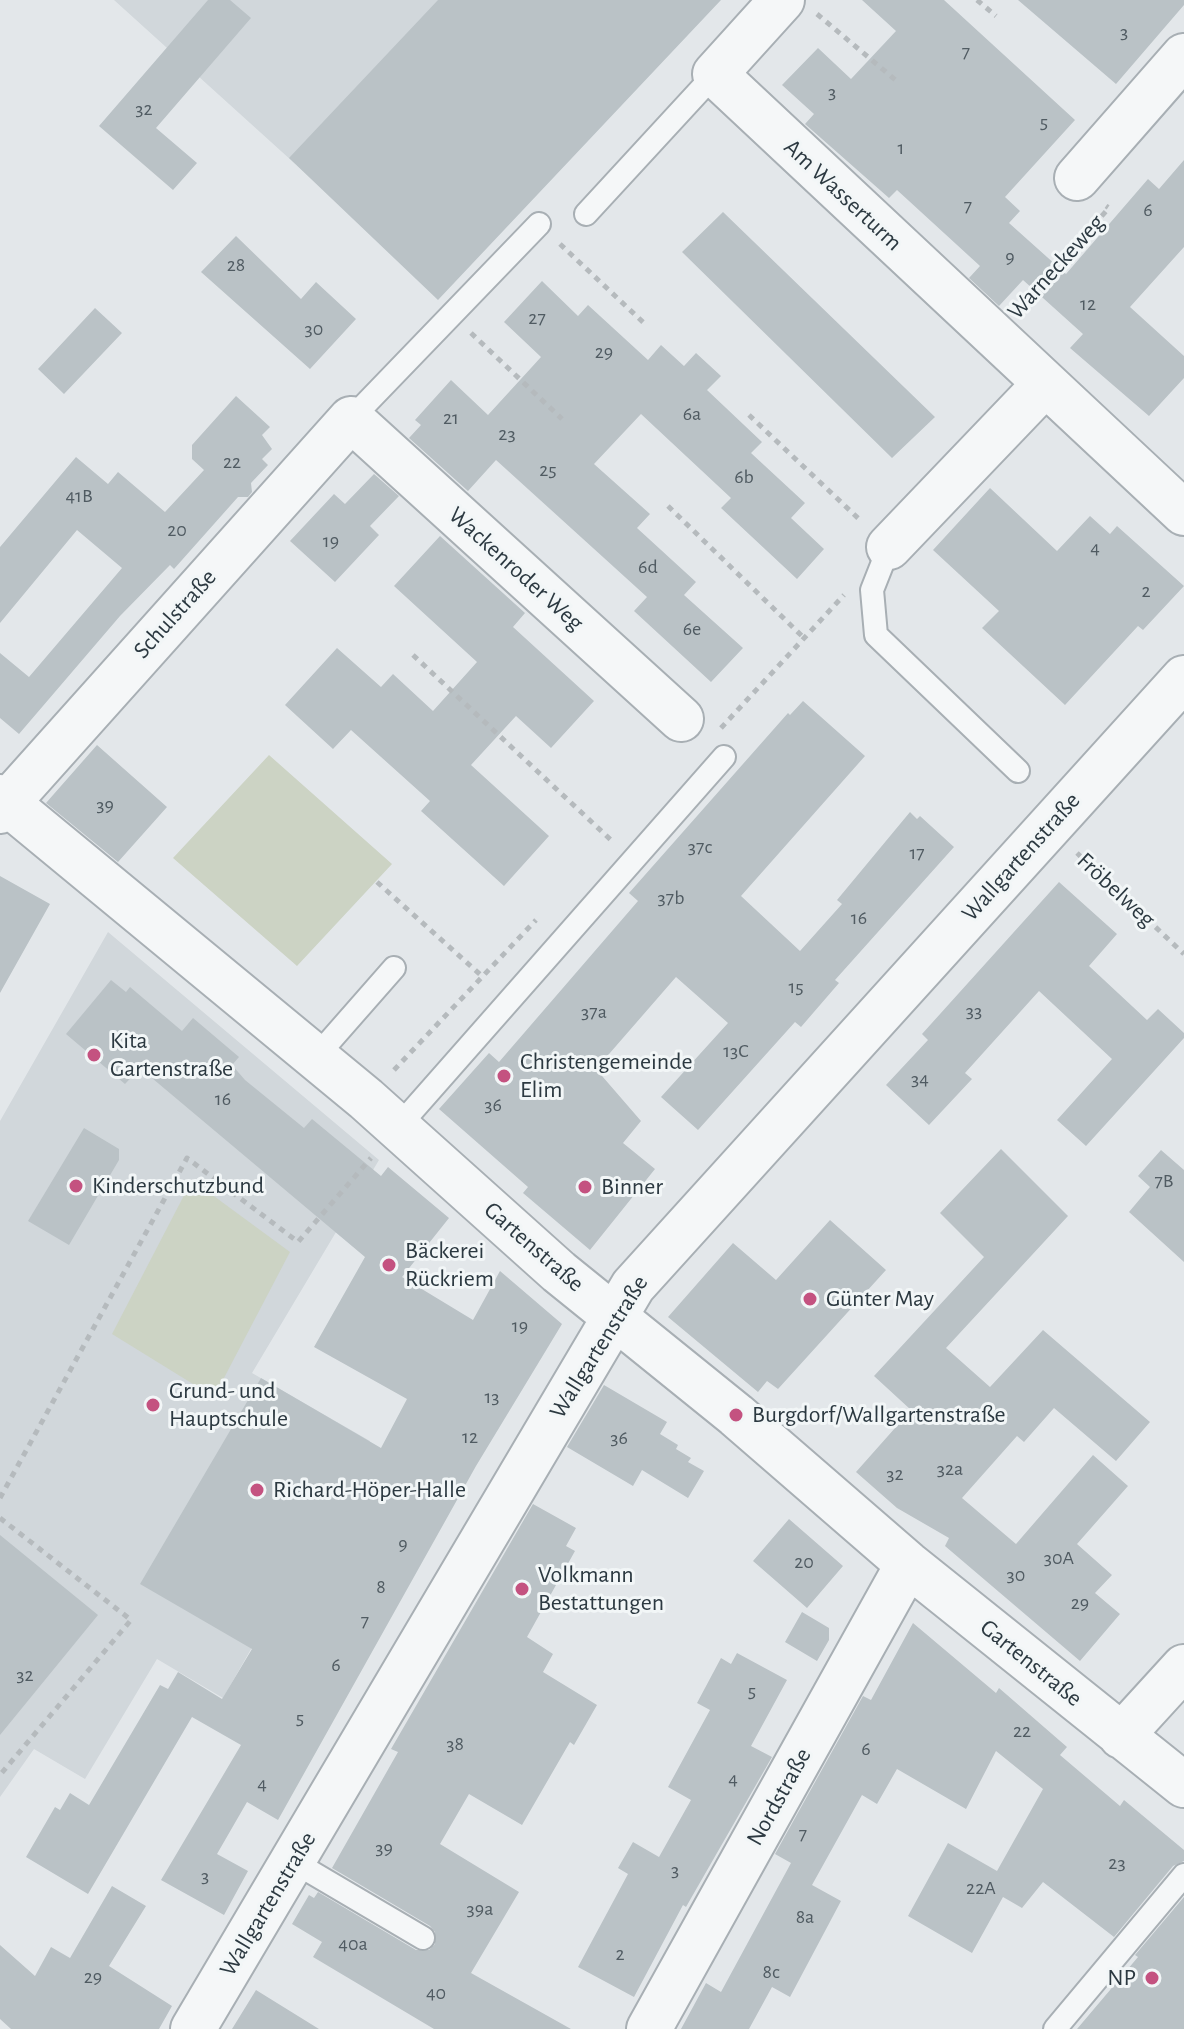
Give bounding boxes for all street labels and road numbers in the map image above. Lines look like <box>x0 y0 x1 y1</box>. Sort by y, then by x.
street label: Am Wasserturm <box>778 133 908 257</box>
street label: Warneckeweg <box>1001 209 1111 325</box>
street label: Wackenroder Weg <box>443 501 589 637</box>
street label: Schulstraße <box>127 563 223 665</box>
street label: Wallgartenstraße <box>956 787 1086 927</box>
street label: Fröbelweg <box>1071 846 1161 934</box>
street label: Gartenstraße <box>478 1196 590 1298</box>
street label: Wallgartenstraße <box>544 1270 654 1424</box>
street label: Gartenstraße <box>974 1613 1088 1713</box>
street label: Nordstraße <box>740 1743 818 1851</box>
street label: Wallgartenstraße <box>214 1827 322 1981</box>

